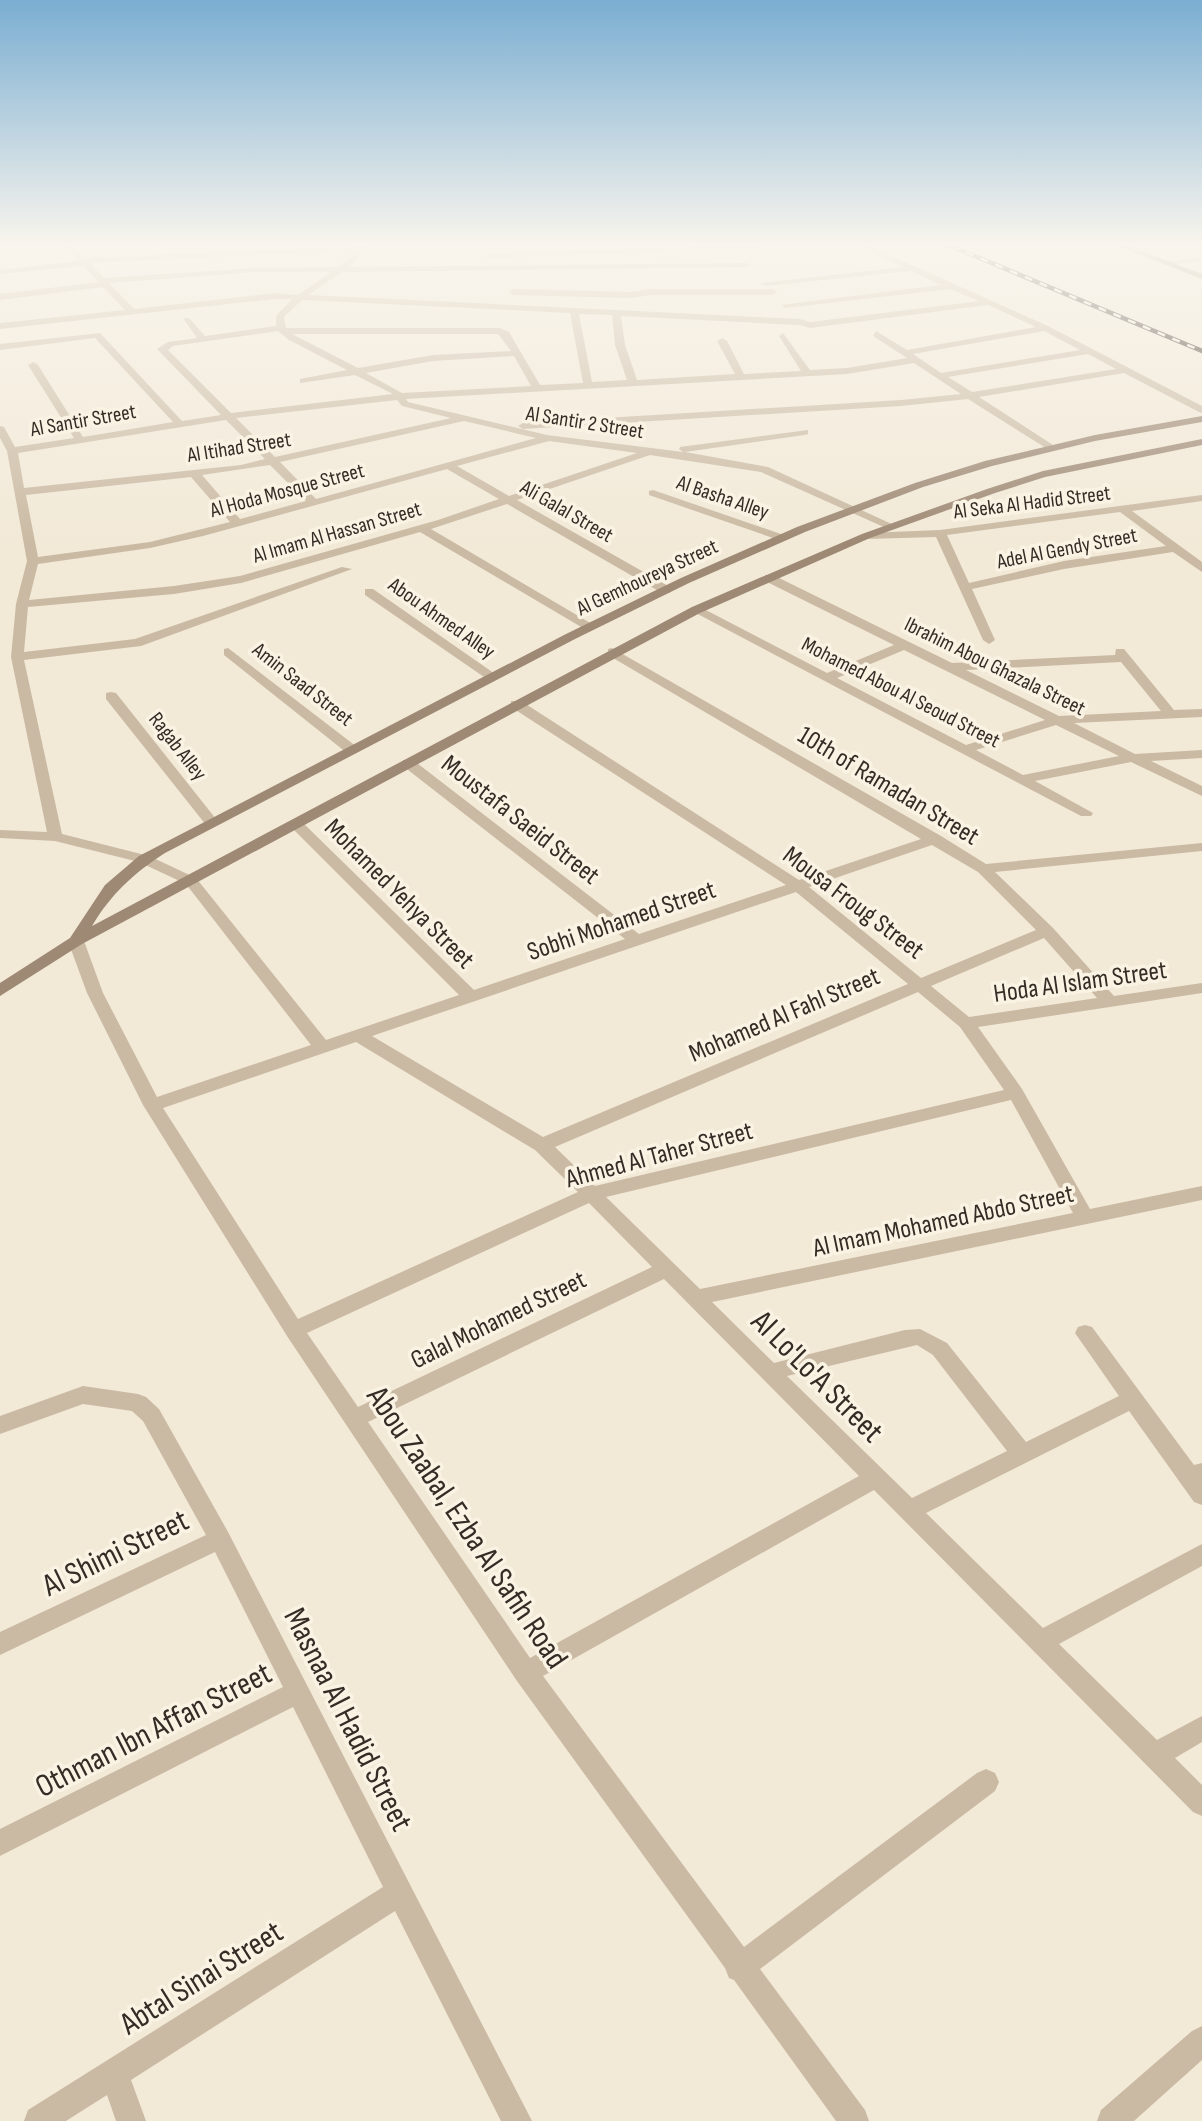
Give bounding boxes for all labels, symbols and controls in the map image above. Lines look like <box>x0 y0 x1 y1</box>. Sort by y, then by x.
street label: Al Santir Street <box>27 399 138 442</box>
street label: Al Santir 2 Street <box>523 401 645 444</box>
street label: Al Itihad Street <box>185 427 293 468</box>
street label: Al Hoda Mosque Street <box>206 458 367 523</box>
street label: Al Basha Alley <box>673 470 772 525</box>
street label: Ali Galal Street <box>515 474 618 548</box>
street label: Al Seka Al Hadid Street <box>951 480 1112 525</box>
street label: Al Imam Al Hassan Street <box>249 496 424 569</box>
street label: Adel Al Gendy Street <box>994 523 1139 575</box>
street label: Al Gemhoureya Street <box>572 534 722 622</box>
street label: Abou Ahmed Alley <box>383 572 500 664</box>
street label: Ibrahim Abou Ghazala Street <box>900 612 1089 721</box>
street label: Mohamed Abou Al Seoud Street <box>798 632 1004 753</box>
street label: Amin Saad Street <box>247 637 358 731</box>
street label: Ragab Alley <box>143 707 212 785</box>
street label: 10th of Ramadan Street <box>792 720 984 853</box>
street label: Moustafa Saeid Street <box>435 749 605 892</box>
street label: Mohamed Yehya Street <box>318 813 480 975</box>
street label: Mousa Froug Street <box>777 840 930 966</box>
street label: Sobhi Mohamed Street <box>523 875 720 968</box>
street label: Hoda Al Islam Street <box>992 955 1169 1010</box>
street label: Mohamed Al Fahl Street <box>685 961 885 1070</box>
street label: Ahmed Al Taher Street <box>562 1116 756 1196</box>
street label: Al Imam Mohamed Abdo Street <box>809 1179 1076 1264</box>
street label: Galal Mohamed Street <box>406 1265 591 1376</box>
street label: Al Lo'Lo'A Street <box>742 1302 891 1451</box>
street label: Abou Zaabal, Ezba Al Safih Road <box>357 1378 576 1676</box>
street label: Al Shimi Street <box>35 1501 195 1606</box>
street label: Masnaa Al Hadid Street <box>275 1602 421 1838</box>
street label: Othman Ibn Affan Street <box>29 1654 278 1807</box>
street label: Abtal Sinai Street <box>112 1913 290 2044</box>

